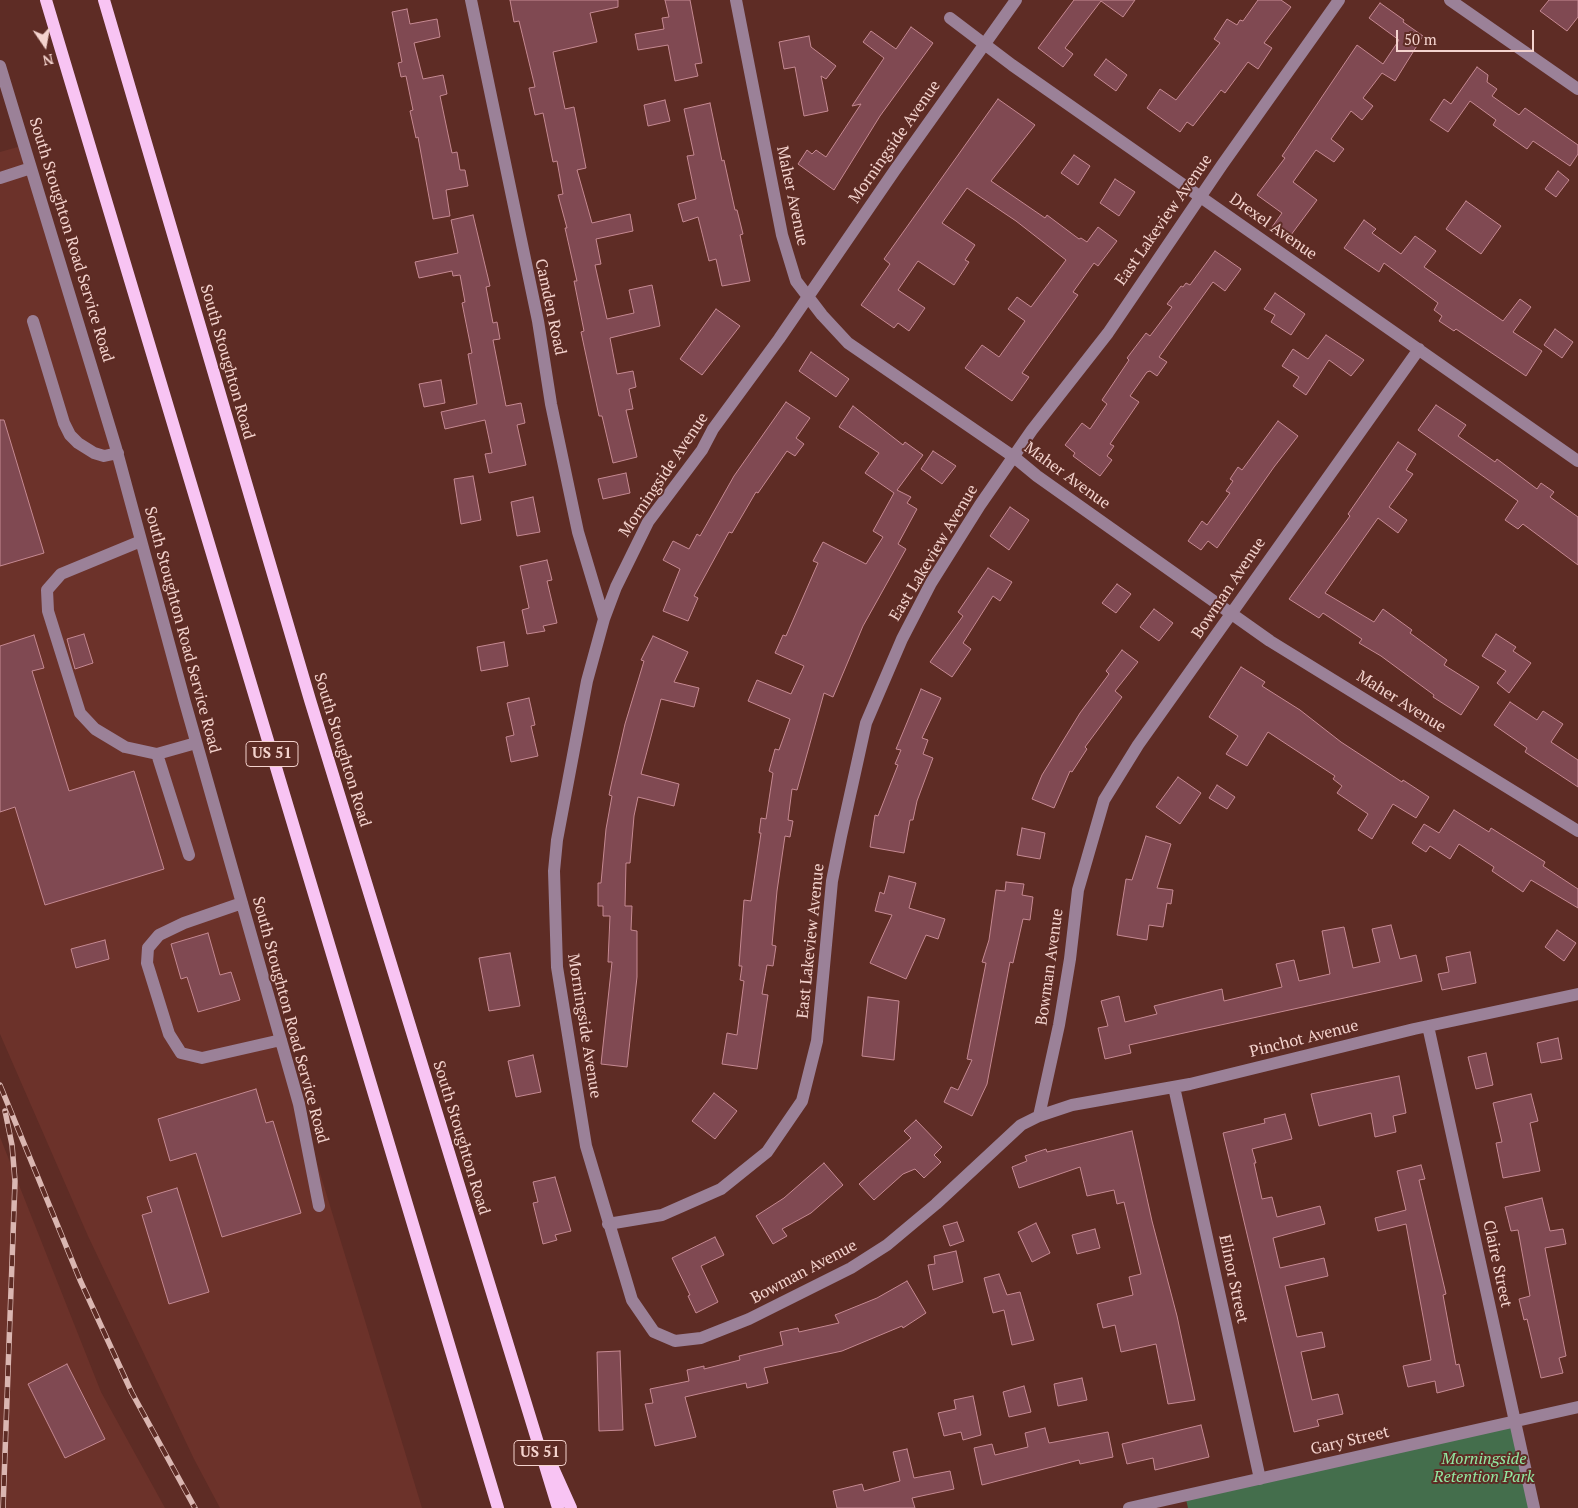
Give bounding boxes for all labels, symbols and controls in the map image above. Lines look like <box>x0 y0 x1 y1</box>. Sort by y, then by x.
north arrow <box>20 20 70 70</box>
scale bar <box>1398 20 1536 52</box>
text: 50 m <box>1404 29 1437 49</box>
text: N <box>41 50 55 71</box>
street label: Morningside Avenue <box>845 77 945 207</box>
street label: South Stoughton Road Service Road <box>25 115 117 365</box>
street label: Maher Avenue <box>772 144 812 248</box>
street label: East Lakeview Avenue <box>1111 151 1217 289</box>
street label: Drexel Avenue <box>1226 190 1320 264</box>
street label: Camden Road <box>530 257 570 357</box>
street label: South Stoughton Road <box>196 282 258 442</box>
street label: Morningside Avenue <box>615 409 713 541</box>
street label: Maher Avenue <box>1020 438 1114 514</box>
street label: East Lakeview Avenue <box>886 481 982 625</box>
street label: South Stoughton Road Service Road <box>140 505 224 755</box>
street label: Bowman Avenue <box>1188 534 1270 642</box>
street label: Maher Avenue <box>1353 667 1449 737</box>
street label: South Stoughton Road <box>309 671 375 829</box>
road number: US 51 <box>246 742 298 766</box>
street label: East Lakeview Avenue <box>793 863 829 1019</box>
street label: South Stoughton Road Service Road <box>248 895 332 1145</box>
street label: Bowman Avenue <box>1032 907 1068 1027</box>
street label: Morningside Avenue <box>563 952 605 1100</box>
street label: Pinchot Avenue <box>1248 1016 1360 1062</box>
street label: South Stoughton Road <box>428 1059 494 1217</box>
street label: Claire Street <box>1478 1219 1516 1309</box>
street label: Elinor Street <box>1214 1233 1252 1325</box>
street label: Bowman Avenue <box>747 1236 861 1308</box>
street label: Gary Street <box>1309 1423 1391 1459</box>
road number: US 51 <box>514 1440 566 1466</box>
park label: Morningside Retention Park <box>1434 1449 1534 1487</box>

